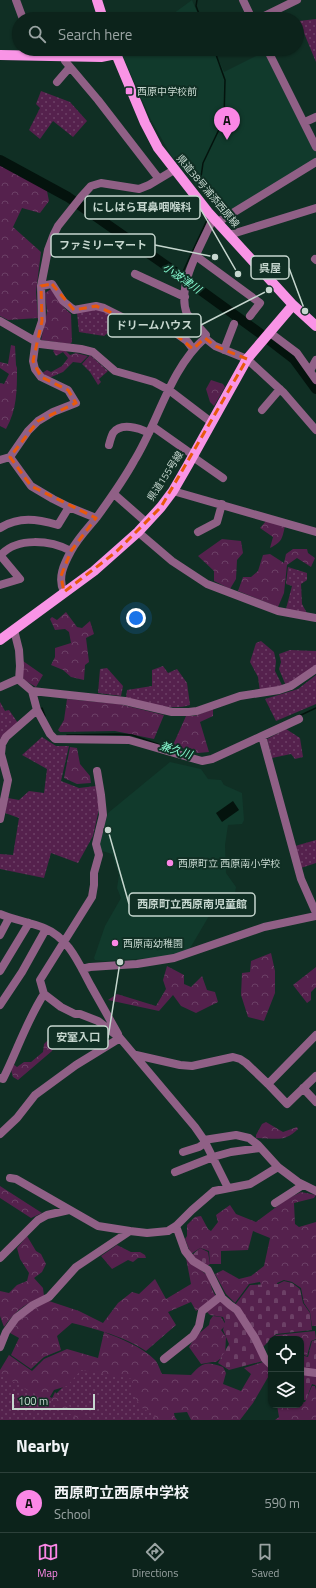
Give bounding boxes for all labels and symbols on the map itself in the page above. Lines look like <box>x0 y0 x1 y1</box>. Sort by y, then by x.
place label: 西原中学校前 <box>137 84 197 99</box>
marker: 西原中学校前 <box>124 86 134 96</box>
pin: A <box>214 107 240 140</box>
street label: 県道38号浦添西原線 <box>173 151 243 231</box>
callout: にしはら耳鼻咽喉科 <box>85 196 200 219</box>
text: にしはら耳鼻咽喉科 <box>93 199 192 215</box>
callout: ファミリーマート <box>51 234 155 257</box>
text: ファミリーマート <box>59 237 147 253</box>
callout: 呉屋 <box>251 256 289 279</box>
water label: 小波津川 <box>159 259 205 298</box>
text: 呉屋 <box>259 260 281 276</box>
callout: ドリームハウス <box>108 314 201 337</box>
text: ドリームハウス <box>116 317 192 333</box>
street label: 県道155号線 <box>143 448 187 504</box>
your location <box>126 608 146 628</box>
water label: 兼久川 <box>158 737 195 763</box>
place label: 西原町立 西原南小学校 <box>178 856 280 871</box>
marker: 西原町立 西原南小学校 <box>165 858 175 868</box>
callout: 西原町立西原南児童館 <box>129 893 255 916</box>
text: 西原町立西原南児童館 <box>137 896 247 912</box>
place label: 西原南幼稚園 <box>123 936 183 951</box>
marker: 西原南幼稚園 <box>110 938 120 948</box>
callout: 安室入口 <box>48 1026 108 1049</box>
text: 安室入口 <box>56 1029 100 1045</box>
scale bar <box>12 1392 95 1411</box>

